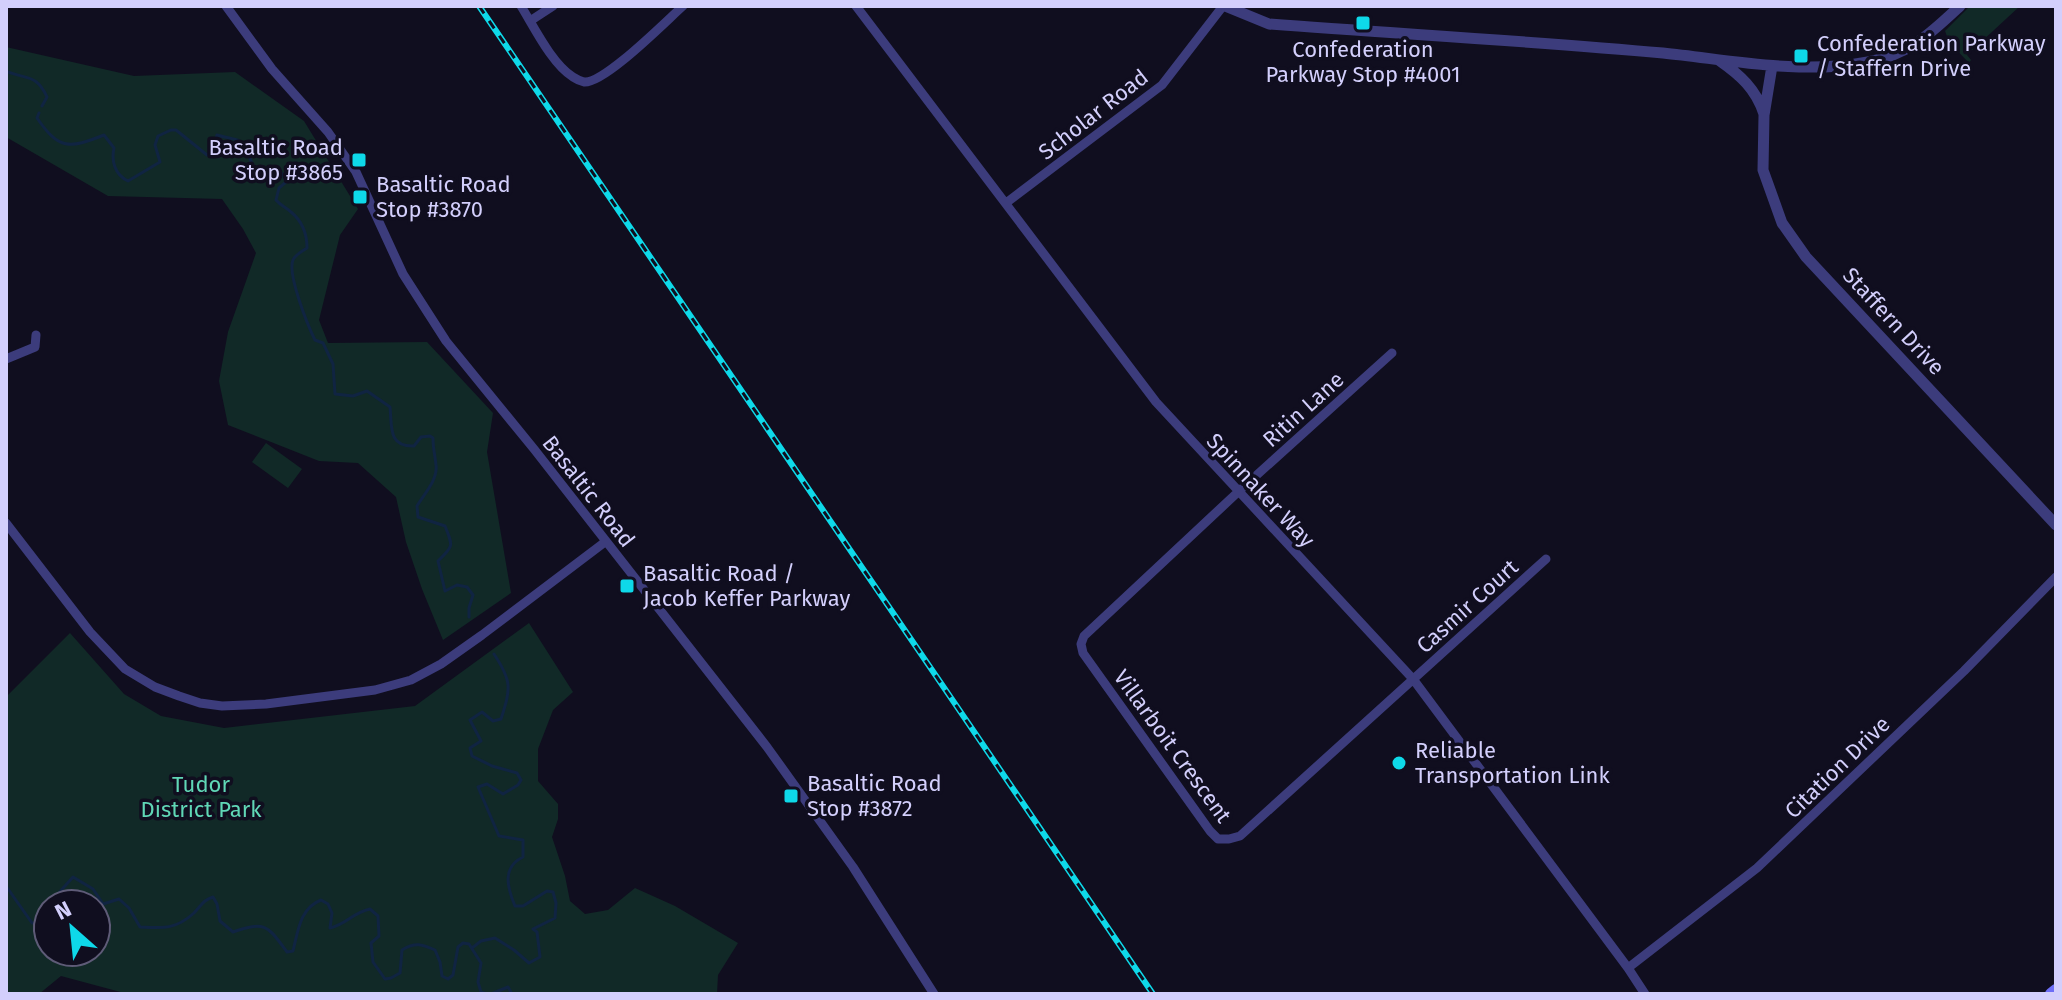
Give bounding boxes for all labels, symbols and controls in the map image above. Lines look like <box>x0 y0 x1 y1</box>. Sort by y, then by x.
marker: Confederation Parkway Stop #4001 <box>1354 14 1372 32</box>
place label: Confederation Parkway / Staffern Drive <box>1817 30 2046 82</box>
place label: Confederation Parkway Stop #4001 <box>1265 36 1461 88</box>
marker: Confederation Parkway / Staffern Drive <box>1792 47 1810 65</box>
street label: Scholar Road <box>1033 63 1153 166</box>
place label: Basaltic Road Stop #3865 <box>208 134 343 186</box>
marker: Basaltic Road Stop #3865 <box>350 151 368 169</box>
place label: Basaltic Road Stop #3870 <box>376 171 511 223</box>
marker: Basaltic Road Stop #3870 <box>351 188 369 206</box>
street label: Staffern Drive <box>1837 262 1950 381</box>
street label: Ritin Lane <box>1257 366 1350 453</box>
street label: Spinnaker Way <box>1201 428 1321 553</box>
street label: Basaltic Road <box>537 430 641 553</box>
street label: Casmir Court <box>1411 554 1524 659</box>
place label: Basaltic Road / Jacob Keffer Parkway <box>643 560 850 612</box>
marker: Basaltic Road / Jacob Keffer Parkway <box>618 577 636 595</box>
street label: Villarboit Crescent <box>1108 665 1237 828</box>
street label: Citation Drive <box>1779 711 1895 824</box>
place label: Reliable Transportation Link <box>1415 737 1611 789</box>
marker: Reliable Transportation Link <box>1390 754 1408 772</box>
place label: Basaltic Road Stop #3872 <box>807 770 942 822</box>
park label: Tudor District Park <box>141 771 262 823</box>
marker: Basaltic Road Stop #3872 <box>782 787 800 805</box>
north arrow <box>32 888 112 968</box>
text: N <box>51 895 76 926</box>

